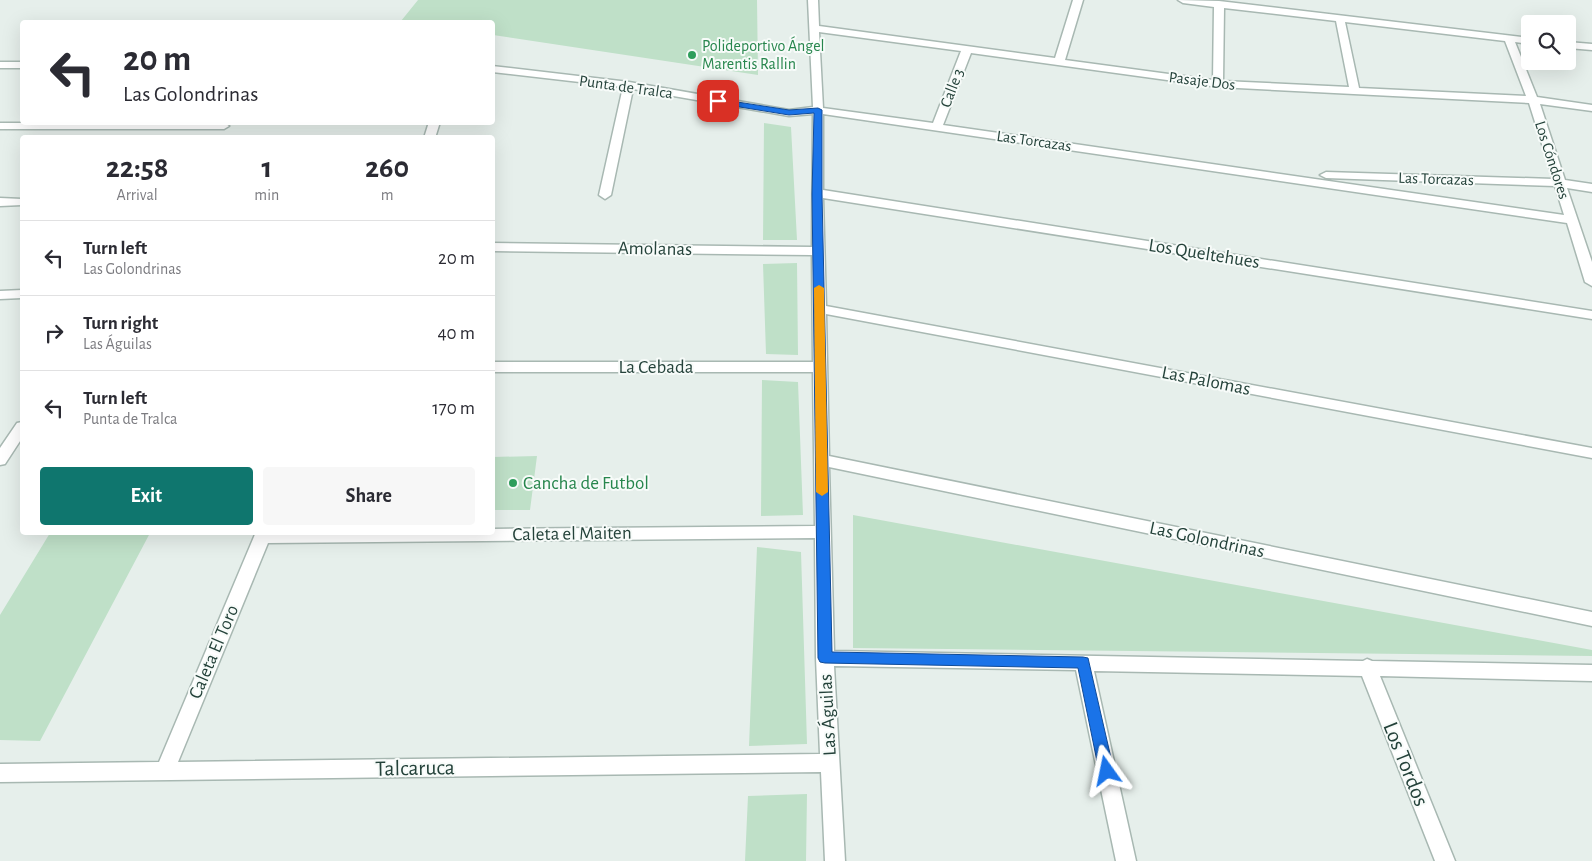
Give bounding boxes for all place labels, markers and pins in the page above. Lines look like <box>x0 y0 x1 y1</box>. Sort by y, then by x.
place label: Polideportivo Ángel Marentis Rallin <box>702 36 824 72</box>
marker: Polideportivo Ángel Marentis Rallin <box>686 49 698 61</box>
pin <box>697 80 739 122</box>
place label: Cancha de Futbol <box>523 474 649 493</box>
marker: Cancha de Futbol <box>507 477 519 489</box>

